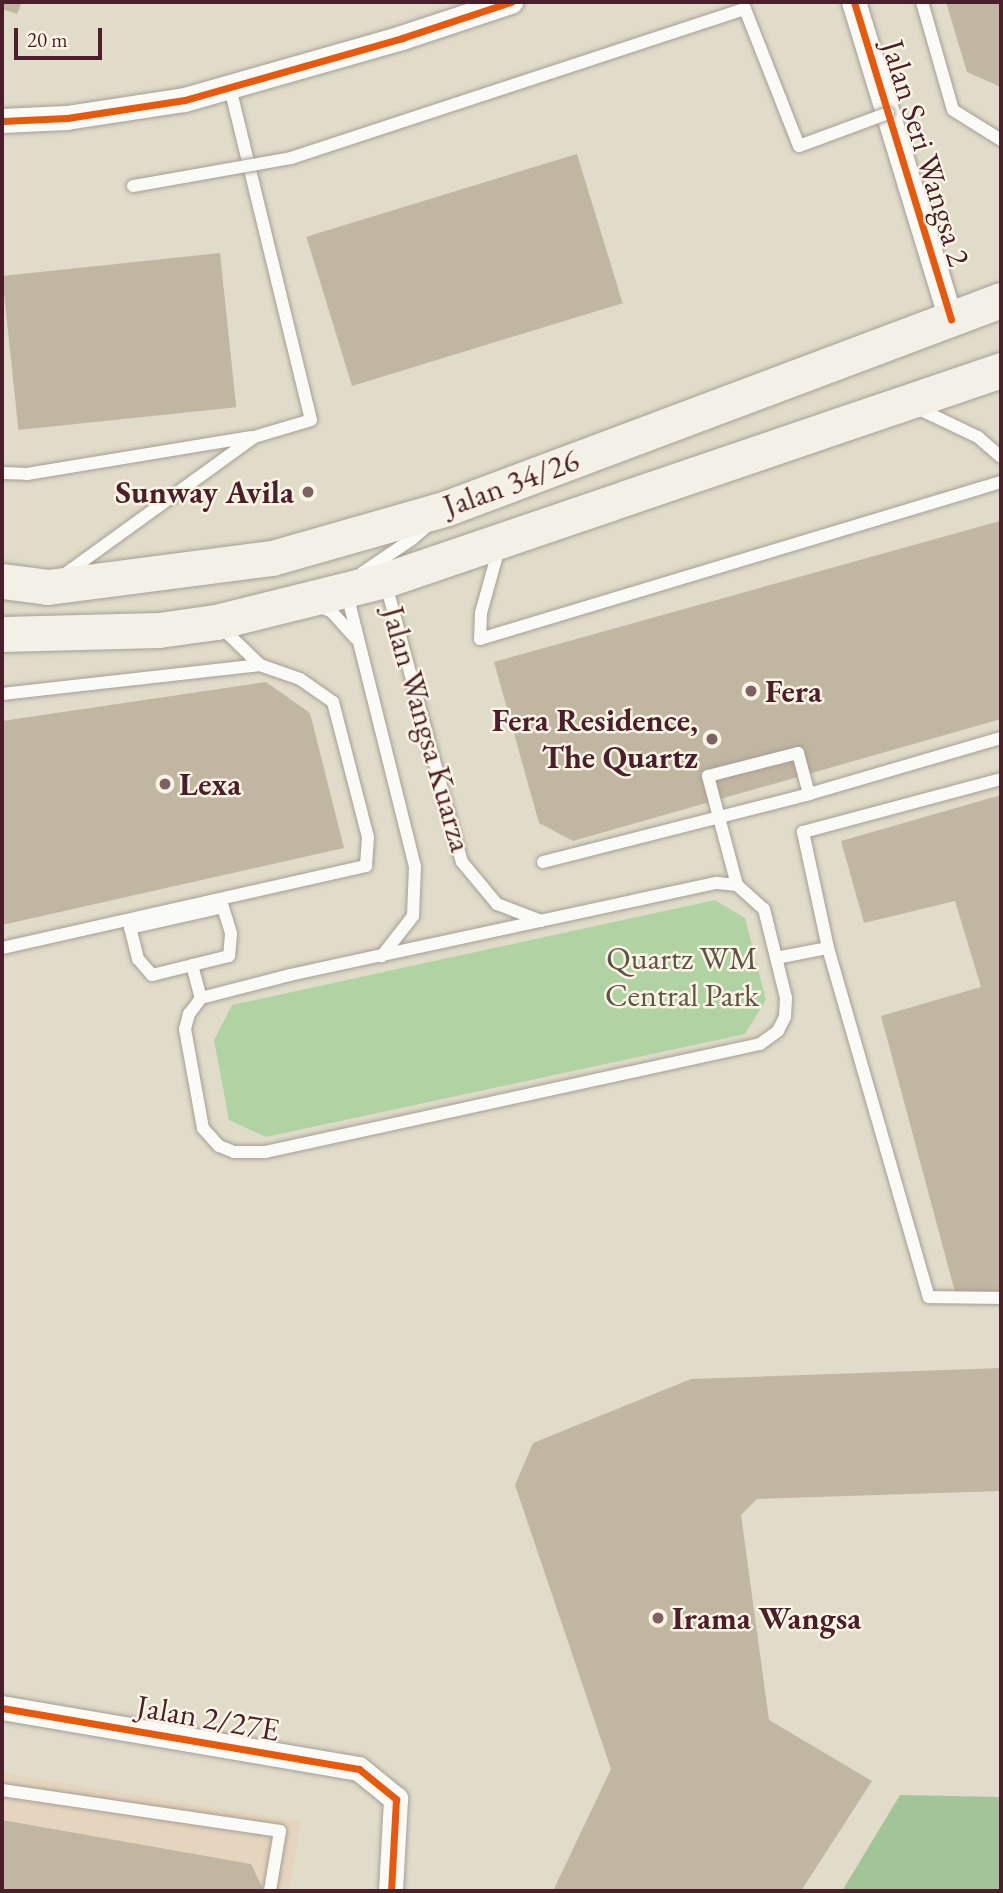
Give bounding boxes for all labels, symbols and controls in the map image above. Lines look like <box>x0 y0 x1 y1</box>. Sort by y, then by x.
scale bar <box>18 14 105 58</box>
text: 20 m <box>27 26 68 53</box>
street label: Jalan Seri Wangsa 2 <box>873 35 979 271</box>
street label: Jalan 34/26 <box>438 441 584 525</box>
place label: Sunway Avila <box>115 473 294 511</box>
marker: Sunway Avila <box>300 484 316 500</box>
street label: Jalan Wangsa Kuarza <box>374 602 480 856</box>
place label: Fera <box>765 672 822 710</box>
marker: Fera <box>743 683 759 699</box>
place label: Fera Residence, The Quartz <box>492 702 698 777</box>
marker: Fera Residence, The Quartz <box>704 731 720 747</box>
place label: Lexa <box>179 765 241 803</box>
marker: Lexa <box>157 776 173 792</box>
park label: Quartz WM Central Park <box>605 940 759 1015</box>
place label: Irama Wangsa <box>672 1599 861 1637</box>
marker: Irama Wangsa <box>650 1610 666 1626</box>
street label: Jalan 2/27E <box>134 1687 282 1749</box>

